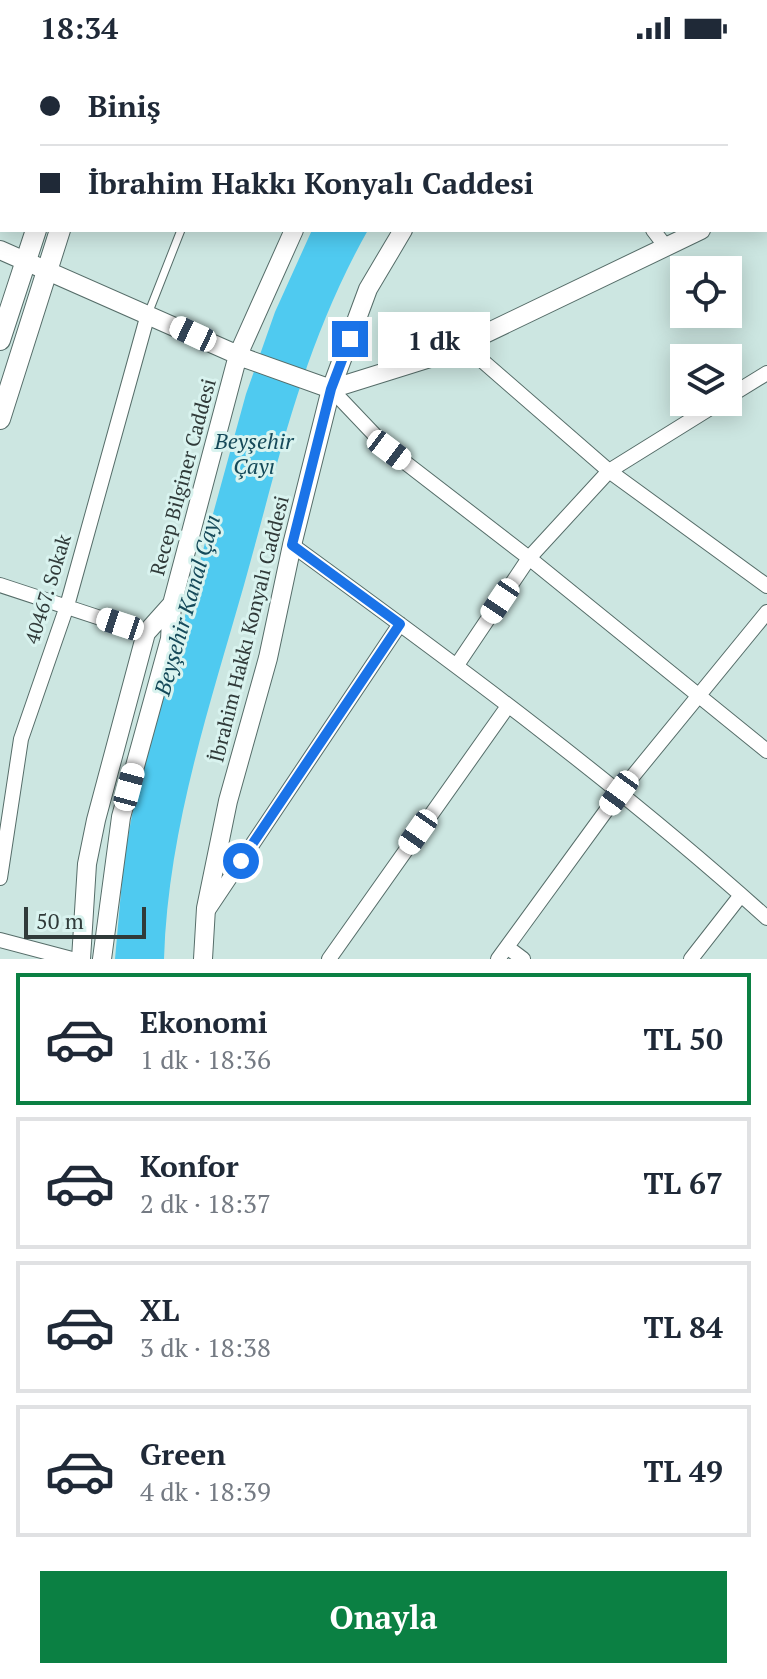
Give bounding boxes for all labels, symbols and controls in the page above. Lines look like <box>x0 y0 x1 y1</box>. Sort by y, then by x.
text: 18:34 <box>40 8 118 48</box>
text: Biniş <box>88 86 161 126</box>
text: İbrahim Hakkı Konyalı Caddesi <box>88 163 534 203</box>
map controls <box>670 256 742 416</box>
button: locate <box>670 256 742 328</box>
callout: 1 dk <box>378 311 490 367</box>
car <box>166 313 220 355</box>
route end <box>332 321 368 357</box>
text: 1 dk <box>408 323 460 357</box>
button: layers <box>670 344 742 416</box>
street label: Recep Bilginer Caddesi <box>143 375 222 578</box>
water label: Beyşehir Çayı <box>213 426 295 480</box>
car <box>363 426 415 474</box>
street label: İbrahim Hakkı Konyalı Caddesi <box>202 493 295 765</box>
water label: Beyşehir Kanal Çayı <box>147 511 226 699</box>
street label: 40467. Sokak <box>18 530 77 647</box>
car <box>477 574 523 628</box>
car <box>93 605 147 643</box>
car <box>111 761 147 813</box>
car <box>595 767 643 819</box>
car <box>394 805 442 859</box>
route start <box>223 843 259 879</box>
scale bar <box>24 903 146 939</box>
text: 50 m <box>36 906 84 935</box>
text: Ekonomi <box>140 1002 268 1042</box>
icon: car <box>44 1003 116 1075</box>
text: TL 50 <box>644 1019 723 1059</box>
text: 1 dk · 18:36 <box>140 1042 271 1076</box>
text: Konfor <box>140 1146 239 1186</box>
icon: car <box>44 1147 116 1219</box>
text: TL 67 <box>644 1163 723 1203</box>
text: 2 dk · 18:37 <box>140 1186 271 1220</box>
text: XL <box>140 1290 179 1330</box>
icon: car <box>44 1291 116 1363</box>
text: TL 84 <box>644 1307 723 1347</box>
text: 3 dk · 18:38 <box>140 1330 271 1364</box>
text: Green <box>140 1434 226 1474</box>
icon: car <box>44 1435 116 1507</box>
text: TL 49 <box>644 1451 723 1491</box>
text: 4 dk · 18:39 <box>140 1474 271 1508</box>
button: Onayla <box>40 1571 727 1663</box>

